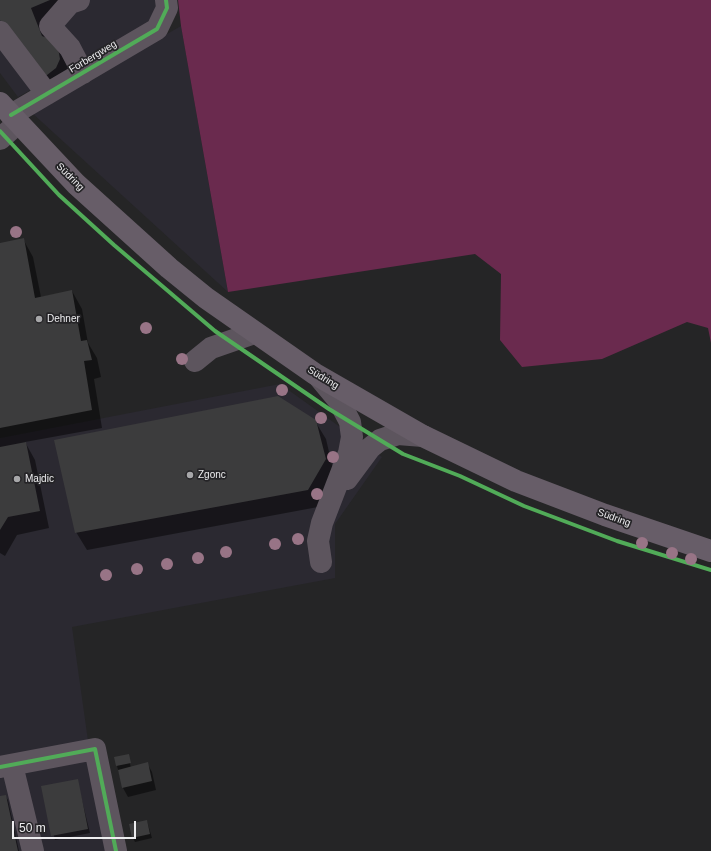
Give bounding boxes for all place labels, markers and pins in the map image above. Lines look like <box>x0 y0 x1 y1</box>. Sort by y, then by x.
place label: Dehner <box>47 313 80 325</box>
marker: Dehner <box>34 314 44 324</box>
place label: Zgonc <box>198 469 226 481</box>
marker: Zgonc <box>185 470 195 480</box>
place label: Majdic <box>25 473 54 485</box>
marker: Majdic <box>12 474 22 484</box>

